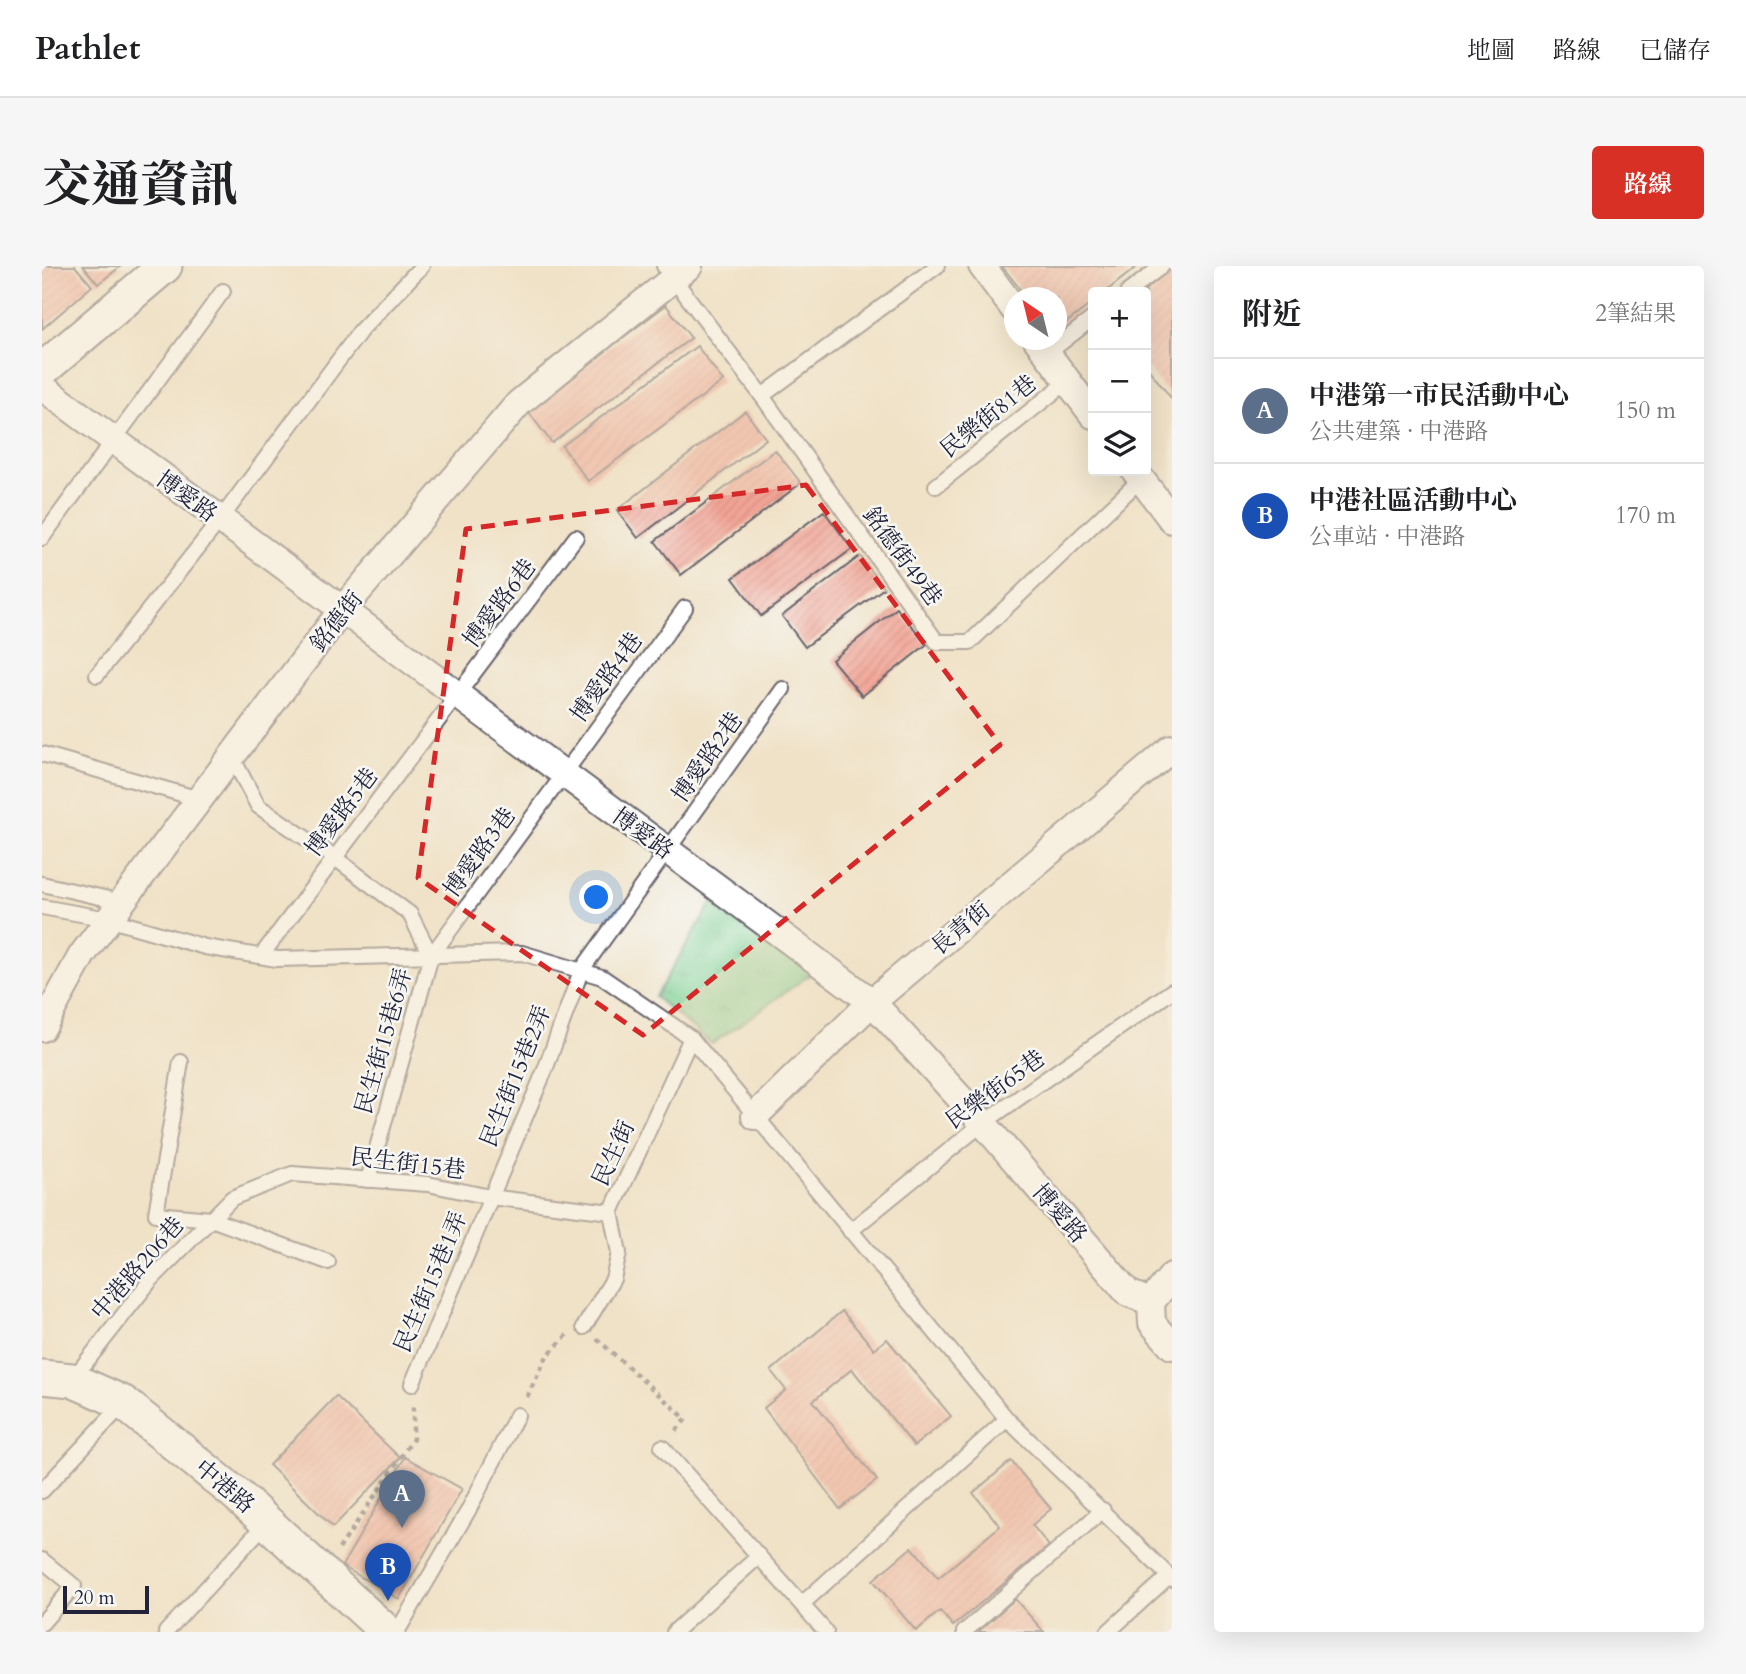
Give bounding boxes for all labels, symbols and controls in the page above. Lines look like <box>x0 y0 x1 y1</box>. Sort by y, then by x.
text: Pathlet <box>35 26 140 71</box>
text: 地圖 <box>1467 34 1515 67</box>
text: 路線 <box>1553 34 1601 67</box>
text: 已儲存 <box>1639 34 1711 67</box>
button: 路線 <box>1592 146 1704 219</box>
text: 交通資訊 <box>42 152 238 219</box>
north arrow <box>1004 287 1067 350</box>
map controls <box>1088 287 1151 476</box>
button: + <box>1088 287 1151 350</box>
text: 附近 <box>1242 294 1302 335</box>
text: 2筆結果 <box>1595 298 1676 329</box>
button: − <box>1088 350 1151 413</box>
street label: 民樂街81巷 <box>934 368 1043 465</box>
text: 中港第一市民活動中心 <box>1309 378 1569 413</box>
text: A <box>1256 395 1274 426</box>
text: 150 m <box>1615 395 1676 426</box>
button: layers <box>1088 413 1151 476</box>
text: 公共建築 · 中港路 <box>1309 416 1488 447</box>
street label: 博愛路 <box>150 464 224 529</box>
text: 中港社區活動中心 <box>1309 483 1517 518</box>
street label: 銘德街49巷 <box>856 500 949 612</box>
text: B <box>1257 500 1273 531</box>
text: 170 m <box>1615 500 1676 531</box>
text: 公車站 · 中港路 <box>1309 521 1465 552</box>
street label: 博愛路6巷 <box>456 553 543 654</box>
street label: 銘德街 <box>303 585 370 658</box>
street label: 博愛路4巷 <box>563 626 649 728</box>
street label: 博愛路2巷 <box>665 706 750 809</box>
street label: 博愛路5巷 <box>298 762 385 863</box>
street label: 博愛路3巷 <box>436 801 522 903</box>
street label: 博愛路 <box>606 801 680 866</box>
your location <box>579 880 613 914</box>
street label: 長青街 <box>924 894 997 962</box>
street label: 民生街15巷6弄 <box>348 965 419 1118</box>
street label: 民生街15巷2弄 <box>473 1001 558 1152</box>
street label: 民樂街65巷 <box>939 1043 1051 1136</box>
street label: 民生街 <box>585 1115 642 1191</box>
street label: 民生街15巷 <box>349 1141 467 1186</box>
street label: 博愛路 <box>1025 1177 1094 1250</box>
street label: 民生街15巷1弄 <box>387 1207 474 1357</box>
street label: 中港路206巷 <box>84 1210 191 1327</box>
street label: 中港路 <box>188 1452 261 1520</box>
pin: A <box>379 1470 425 1528</box>
pin: B <box>365 1543 411 1601</box>
scale bar <box>63 1583 149 1615</box>
text: 20 m <box>74 1585 115 1611</box>

